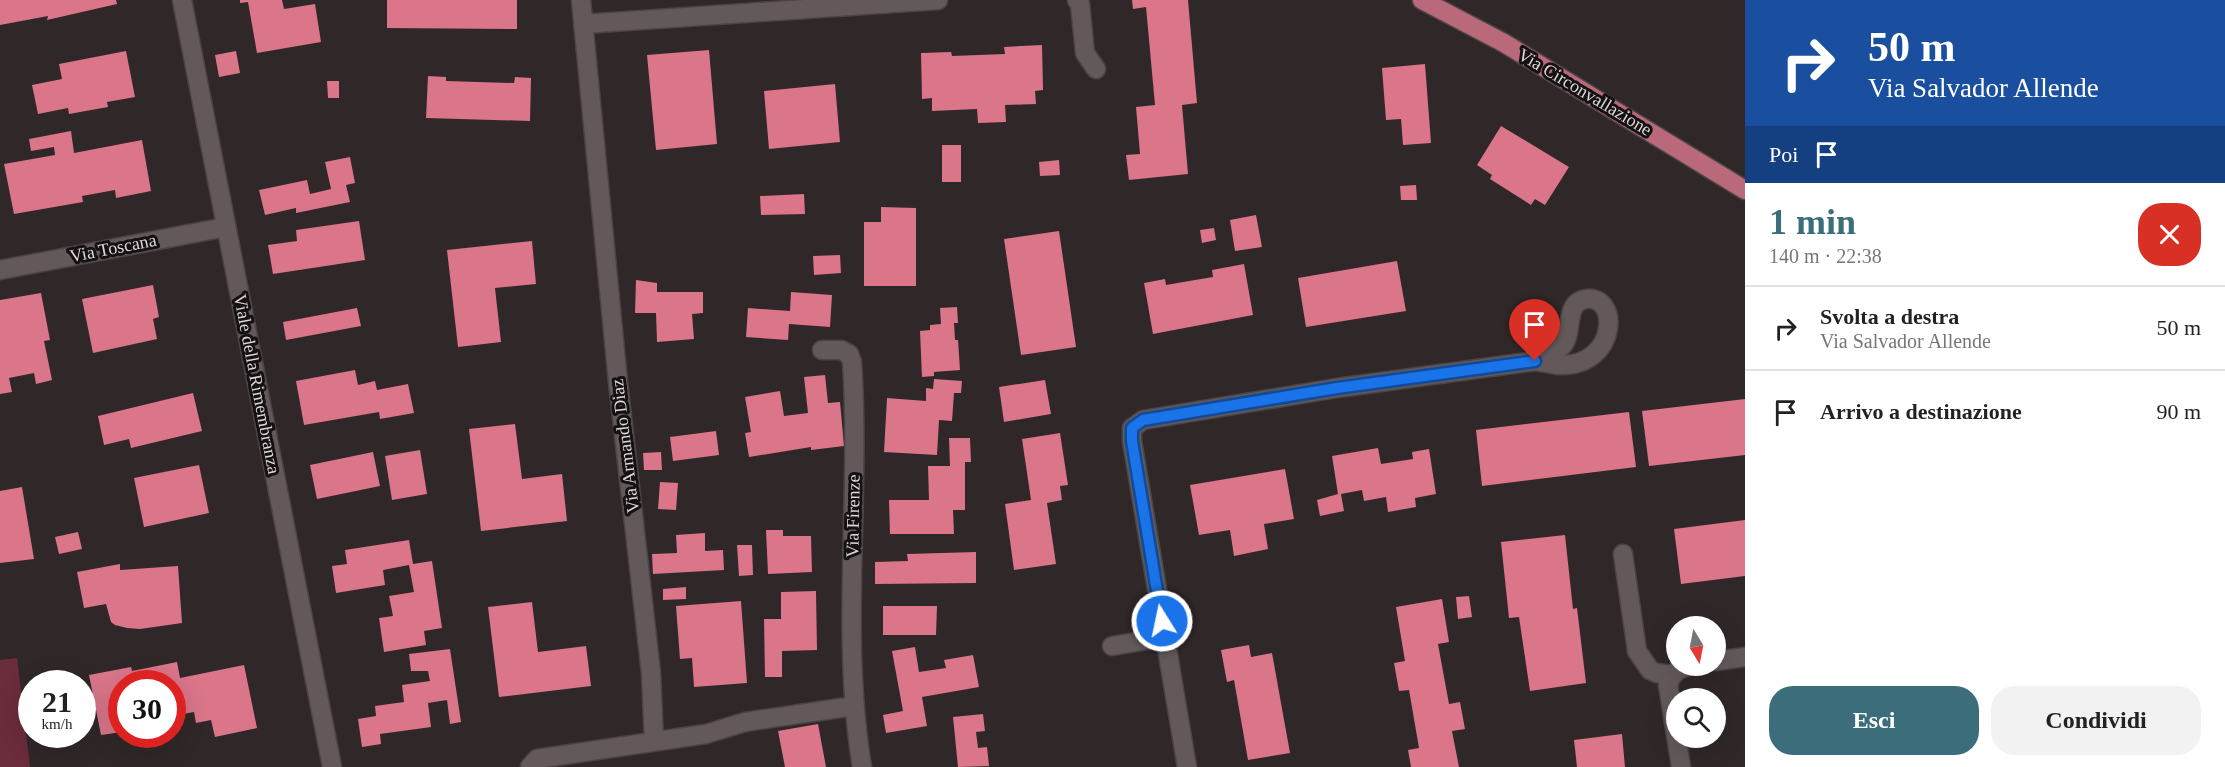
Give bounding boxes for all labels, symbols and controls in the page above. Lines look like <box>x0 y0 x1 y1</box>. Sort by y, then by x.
icon: right <box>1769 24 1847 102</box>
text: 50 m <box>1868 24 1956 70</box>
street label: Via Circonvallazione <box>1515 44 1655 140</box>
text: Via Salvador Allende <box>1868 73 2099 103</box>
icon: arrive <box>1810 138 1843 171</box>
text: Poi <box>1769 142 1798 167</box>
text: 1 min <box>1769 202 1856 242</box>
button: close <box>2138 203 2201 266</box>
street label: Via Toscana <box>68 230 158 266</box>
text: 140 m · 22:38 <box>1769 245 1882 267</box>
street label: Viale della Rimembranza <box>230 292 284 476</box>
pin <box>1509 299 1560 361</box>
text: Svolta a destra <box>1820 304 1959 329</box>
icon: arrive <box>1518 308 1551 341</box>
icon: right <box>1769 312 1802 345</box>
text: 50 m <box>2156 315 2201 340</box>
text: Via Salvador Allende <box>1820 330 1991 352</box>
street label: Via Armando Diaz <box>607 378 643 514</box>
icon: arrive <box>1769 396 1802 429</box>
text: Arrivo a destinazione <box>1820 399 2022 424</box>
text: 90 m <box>2156 399 2201 424</box>
street label: Via Firenze <box>842 474 864 558</box>
position arrow <box>1130 589 1194 653</box>
north arrow <box>1666 616 1726 676</box>
map controls <box>1666 616 1726 748</box>
speed limit sign: 30 <box>108 670 186 748</box>
text: 21 <box>42 685 72 718</box>
button: Esci <box>1769 686 1979 755</box>
button: Condividi <box>1991 686 2201 755</box>
button: search <box>1666 688 1726 748</box>
text: km/h <box>42 716 72 732</box>

